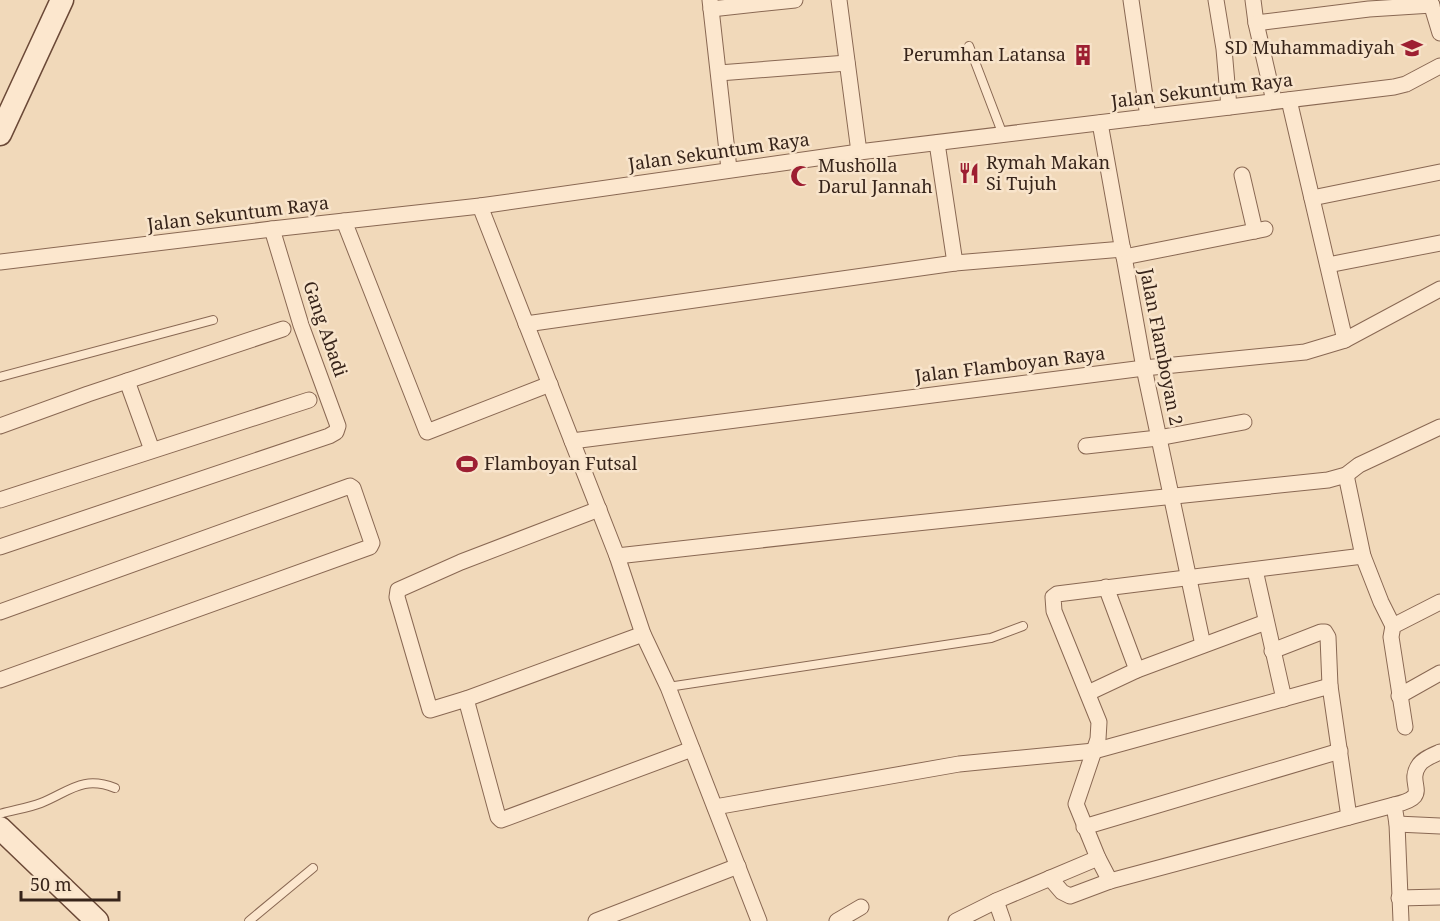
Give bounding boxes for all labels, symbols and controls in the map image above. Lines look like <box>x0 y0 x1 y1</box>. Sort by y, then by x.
place label: SD Muhammadiyah <box>1225 35 1395 59</box>
school or university icon: SD Muhammadiyah <box>1400 36 1424 60</box>
place label: Perumhan Latansa <box>903 42 1066 66</box>
building icon: Perumhan Latansa <box>1071 43 1095 67</box>
street label: Jalan Sekuntum Raya <box>1109 67 1294 113</box>
street label: Jalan Sekuntum Raya <box>626 126 811 176</box>
place label: Rymah Makan Si Tujuh <box>986 150 1111 195</box>
place label: Musholla Darul Jannah <box>818 153 933 198</box>
restaurant icon: Rymah Makan Si Tujuh <box>957 161 981 185</box>
mosque icon: Musholla Darul Jannah <box>789 164 813 188</box>
street label: Jalan Sekuntum Raya <box>145 190 330 236</box>
street label: Jalan Flamboyan 2 <box>1135 265 1189 427</box>
street label: Gang Abadi <box>298 278 354 380</box>
street label: Jalan Flamboyan Raya <box>912 340 1106 388</box>
place label: Flamboyan Futsal <box>484 451 638 475</box>
sports icon: Flamboyan Futsal <box>455 452 479 476</box>
scale bar <box>21 864 118 902</box>
text: 50 m <box>30 872 72 896</box>

